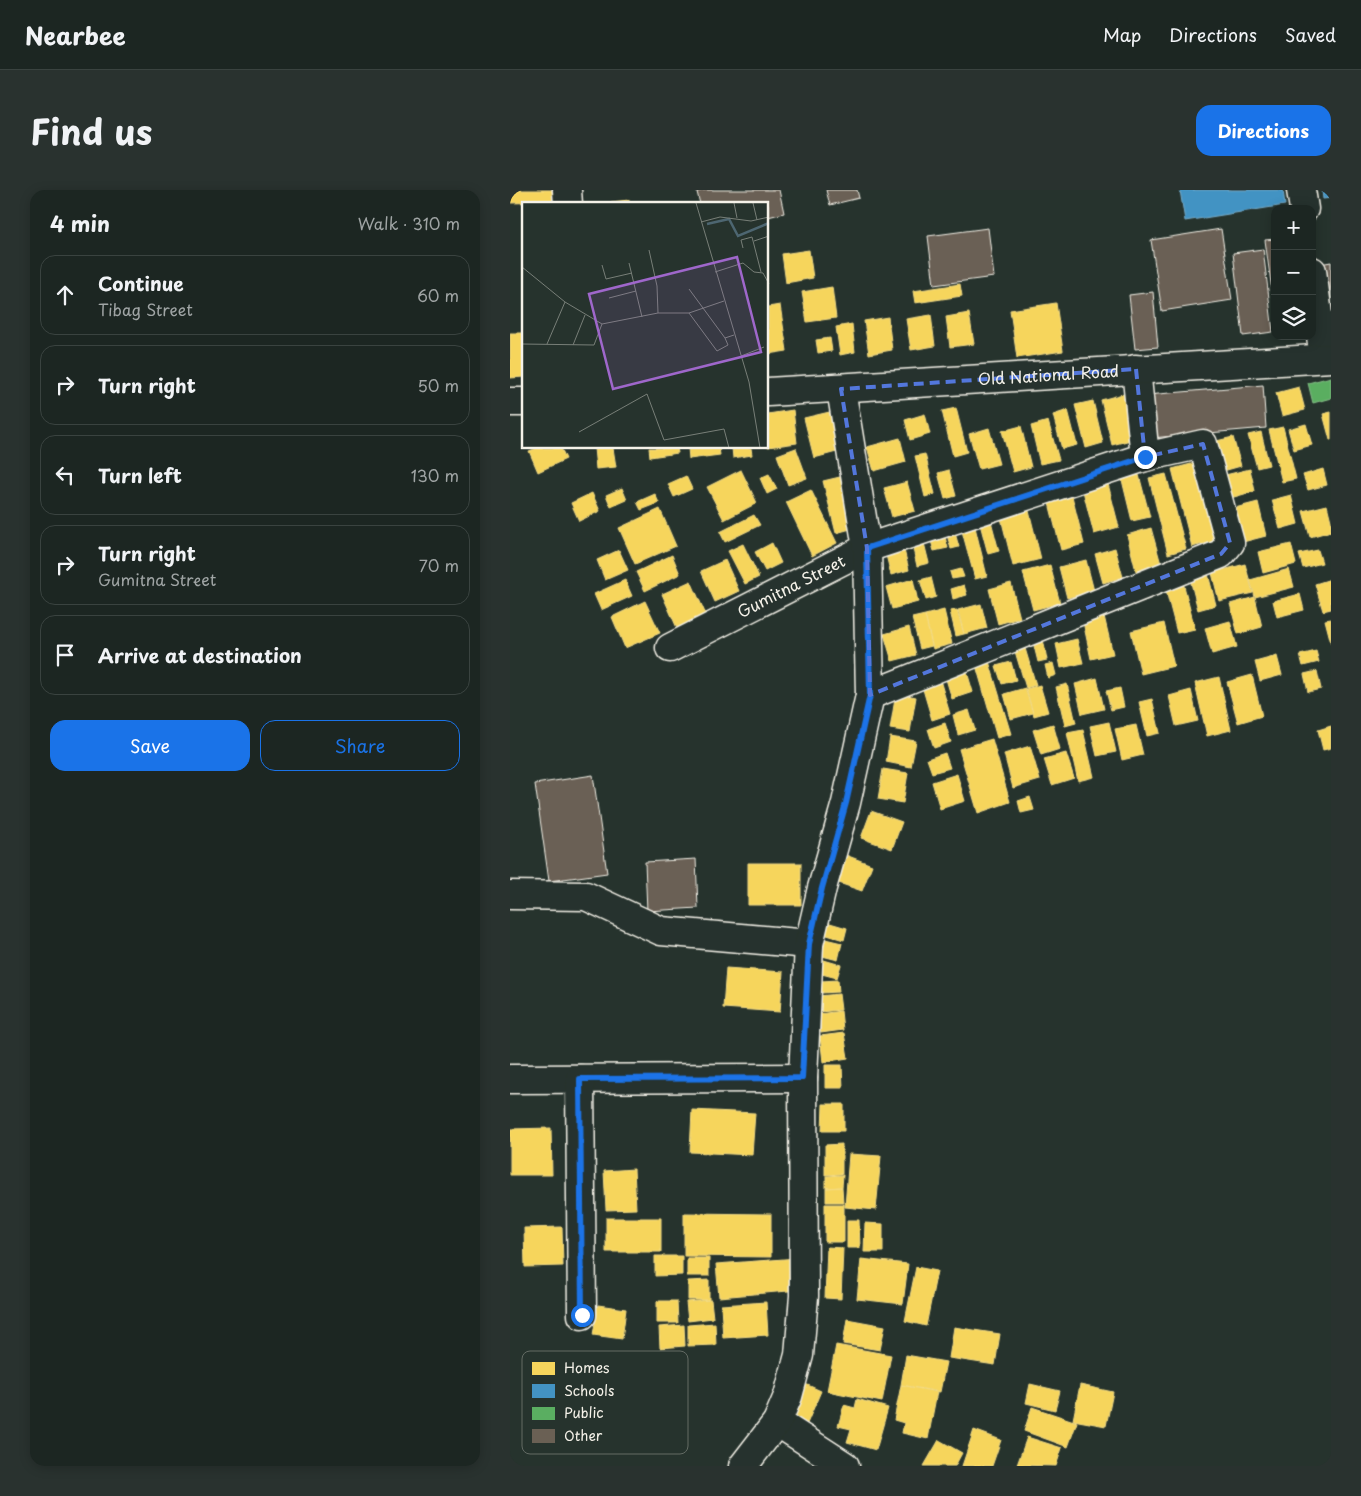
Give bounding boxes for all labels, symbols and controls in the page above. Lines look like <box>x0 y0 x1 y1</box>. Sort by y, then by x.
text: Nearbee <box>25 17 126 53</box>
text: Map <box>1103 21 1141 48</box>
text: Directions <box>1169 21 1257 48</box>
text: Saved <box>1285 21 1336 48</box>
text: Find us <box>30 104 152 157</box>
button: Directions <box>1196 105 1331 156</box>
inset map <box>522 202 769 449</box>
map controls <box>1271 205 1316 340</box>
button: + <box>1271 205 1316 250</box>
text: 4 min <box>50 207 110 239</box>
text: Walk · 310 m <box>358 211 460 235</box>
button: − <box>1271 250 1316 295</box>
text: Continue <box>98 269 184 297</box>
icon: ahead <box>51 281 79 309</box>
text: 60 m <box>417 283 459 307</box>
button: layers <box>1271 295 1316 340</box>
text: Tibag Street <box>98 297 193 321</box>
street label: Old National Road <box>977 358 1120 390</box>
icon: right <box>51 371 79 399</box>
text: Turn right <box>98 371 196 399</box>
text: 50 m <box>418 373 459 397</box>
route end <box>1134 446 1157 469</box>
icon: left <box>51 461 79 489</box>
text: Turn left <box>98 461 182 489</box>
text: 130 m <box>411 463 459 487</box>
text: Turn right <box>98 539 196 567</box>
street label: Gumitna Street <box>733 548 849 623</box>
icon: right <box>51 551 79 579</box>
text: 70 m <box>419 553 459 577</box>
text: Gumitna Street <box>98 567 216 591</box>
icon: arrive <box>51 641 79 669</box>
text: Arrive at destination <box>98 641 302 669</box>
button: Save <box>50 720 250 771</box>
button: Share <box>260 720 460 771</box>
route start <box>571 1304 594 1327</box>
legend <box>522 1351 688 1454</box>
text: Homes <box>564 1357 610 1378</box>
text: Schools <box>564 1380 614 1401</box>
text: Public <box>564 1402 604 1423</box>
text: Other <box>564 1425 603 1446</box>

